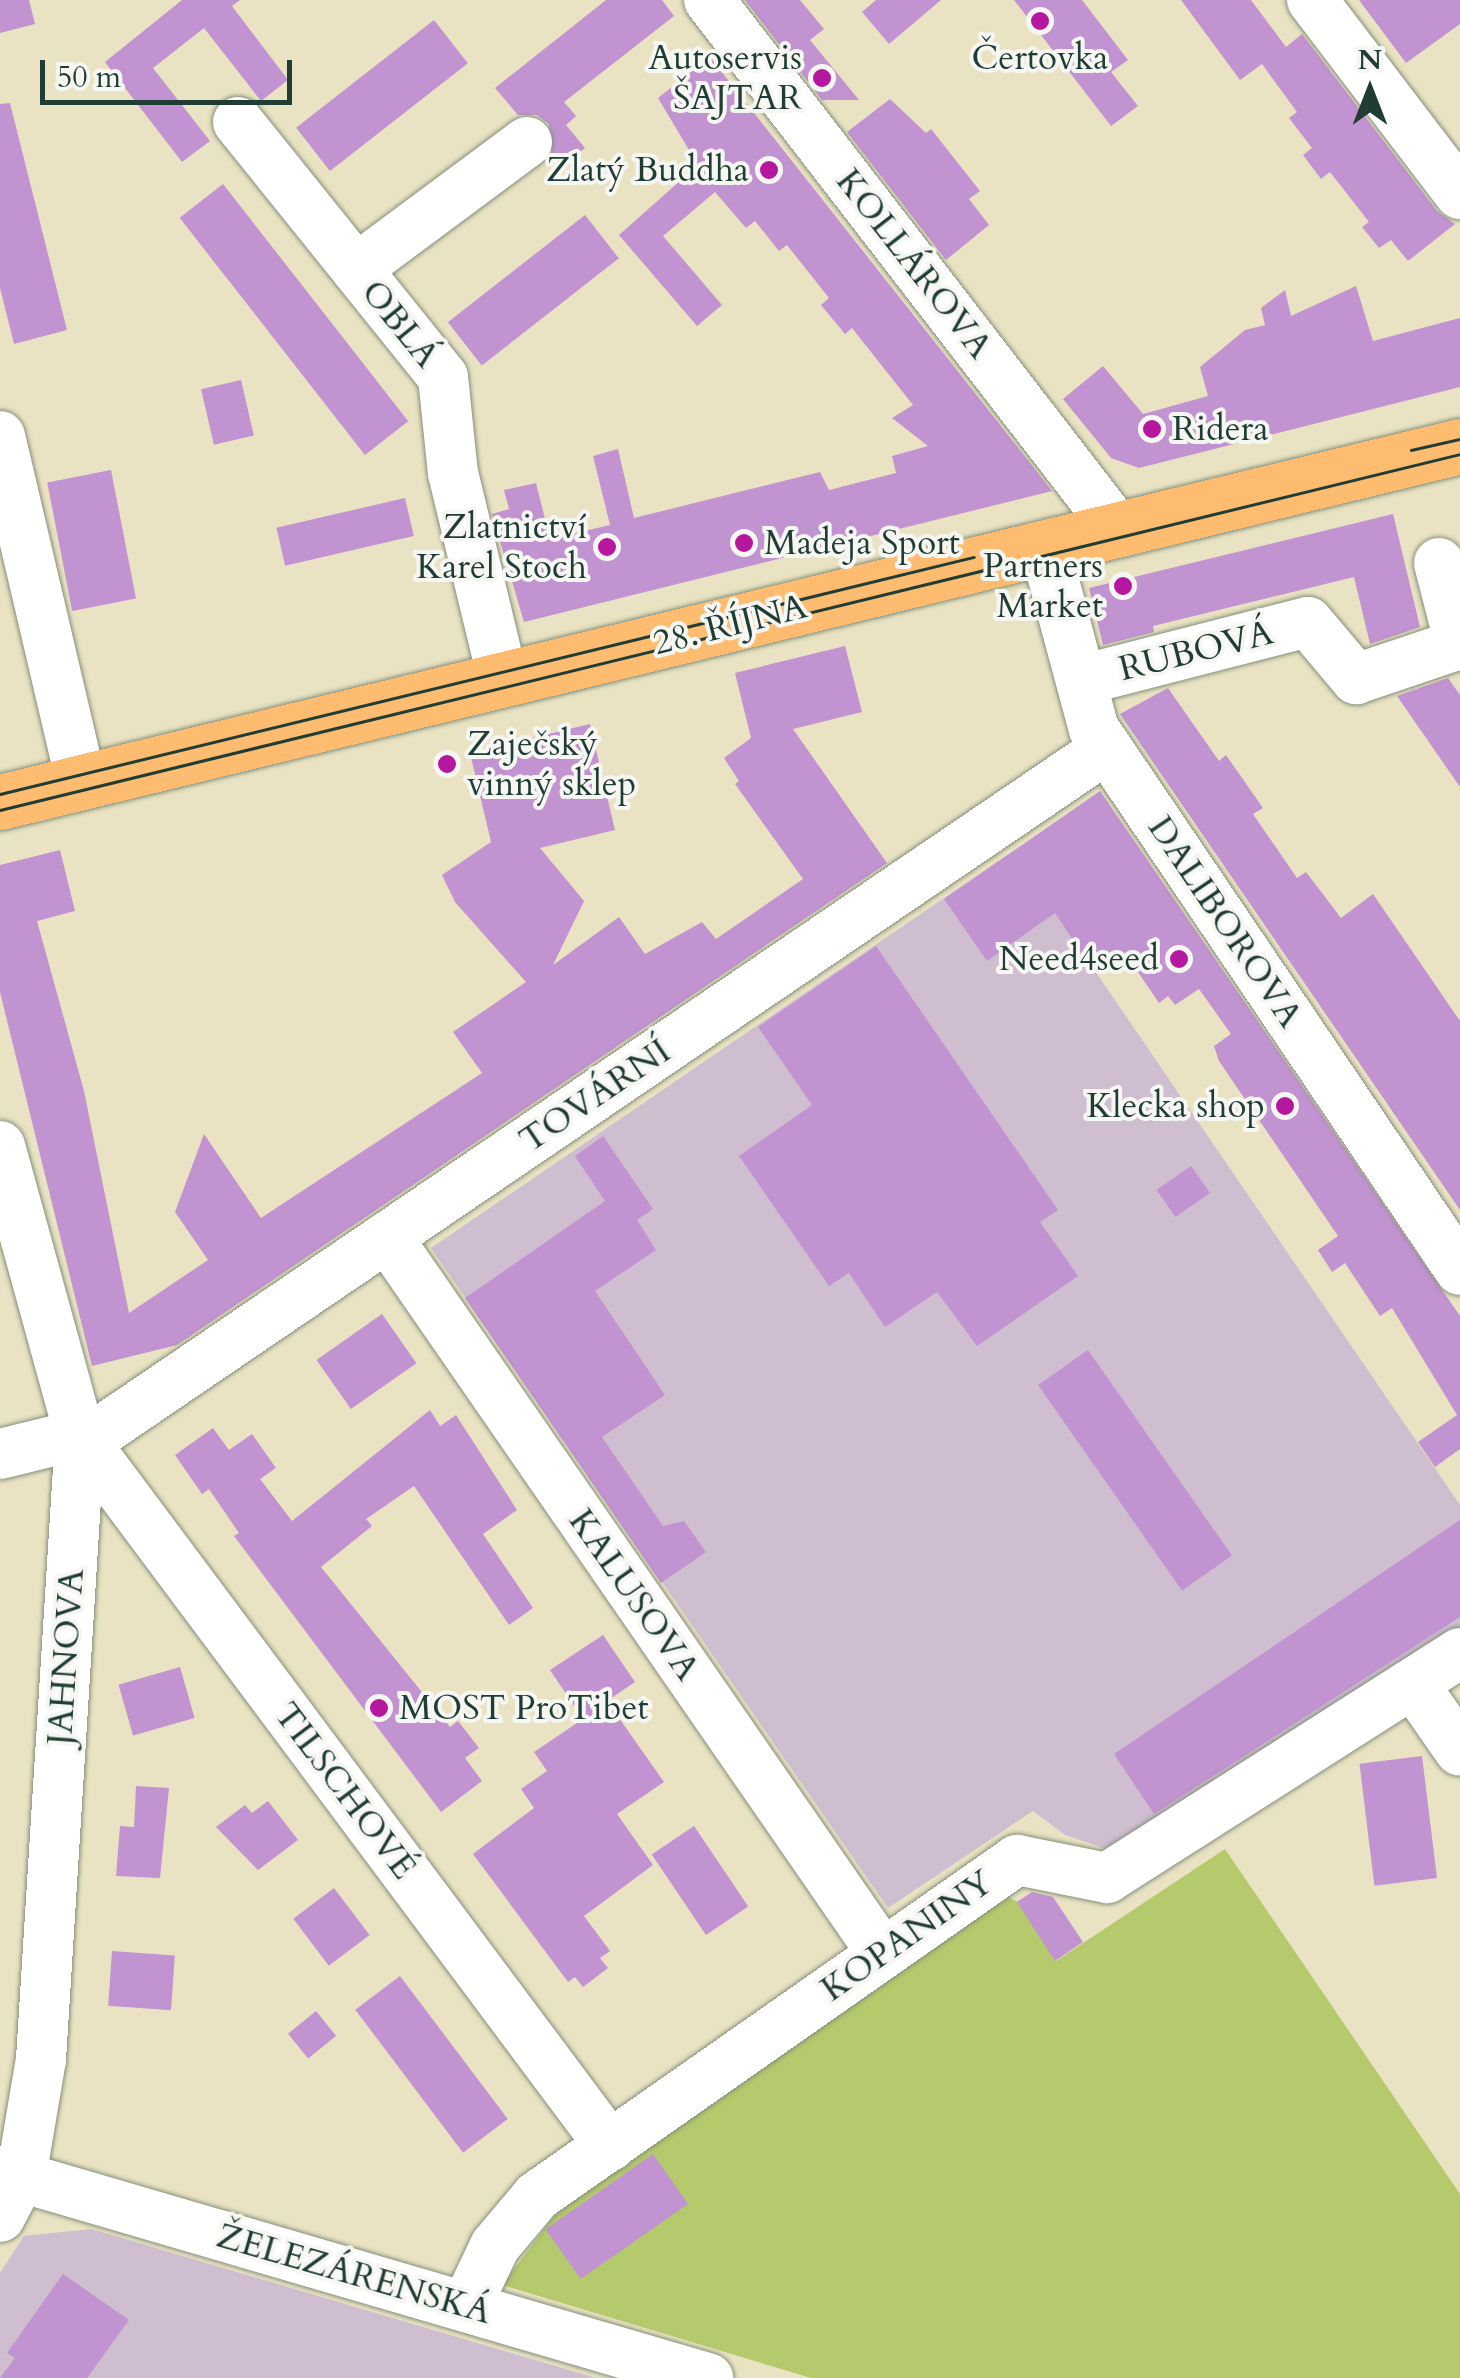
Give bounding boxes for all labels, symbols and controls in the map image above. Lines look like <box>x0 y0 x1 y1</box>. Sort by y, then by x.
marker: Čertovka <box>1029 10 1051 32</box>
place label: Autoservis ŠAJTAR <box>648 37 802 119</box>
place label: Čertovka <box>972 37 1108 79</box>
scale bar <box>45 40 298 102</box>
north arrow <box>1320 40 1420 140</box>
text: N <box>1358 41 1382 79</box>
text: 50 m <box>57 57 121 98</box>
marker: Autoservis ŠAJTAR <box>811 67 833 89</box>
place label: Zlatý Buddha <box>546 149 749 191</box>
marker: Zlatý Buddha <box>758 159 780 181</box>
street label: KOLLÁROVA <box>827 161 1001 367</box>
street label: OBLÁ <box>352 272 448 376</box>
place label: Ridera <box>1172 408 1269 450</box>
marker: Ridera <box>1141 418 1163 440</box>
place label: Zlatnictví Karel Stoch <box>416 506 587 588</box>
place label: Madeja Sport <box>764 522 960 564</box>
marker: Madeja Sport <box>733 532 755 554</box>
marker: Zlatnictví Karel Stoch <box>596 536 618 558</box>
place label: Partners Market <box>983 545 1103 627</box>
marker: Partners Market <box>1112 575 1134 597</box>
street label: 28. ŘÍJNA <box>649 586 811 664</box>
street label: RUBOVÁ <box>1115 612 1277 690</box>
place label: Zaječský vinný sklep <box>467 723 636 805</box>
marker: Zaječský vinný sklep <box>436 753 458 775</box>
street label: DALIBOROVA <box>1139 808 1311 1036</box>
place label: Need4seed <box>999 938 1159 980</box>
marker: Need4seed <box>1168 948 1190 970</box>
street label: TOVÁRNÍ <box>512 1030 678 1162</box>
place label: Klecka shop <box>1086 1085 1265 1127</box>
marker: Klecka shop <box>1274 1095 1296 1117</box>
street label: KALUSOVA <box>560 1501 708 1689</box>
street label: JAHNOVA <box>39 1567 93 1747</box>
place label: MOST ProTibet <box>399 1687 648 1729</box>
street label: TILSCHOVÉ <box>265 1695 425 1887</box>
marker: MOST ProTibet <box>368 1697 390 1719</box>
street label: KOPANINY <box>813 1862 1001 2010</box>
street label: ŽELEZÁRENSKÁ <box>212 2215 496 2333</box>

